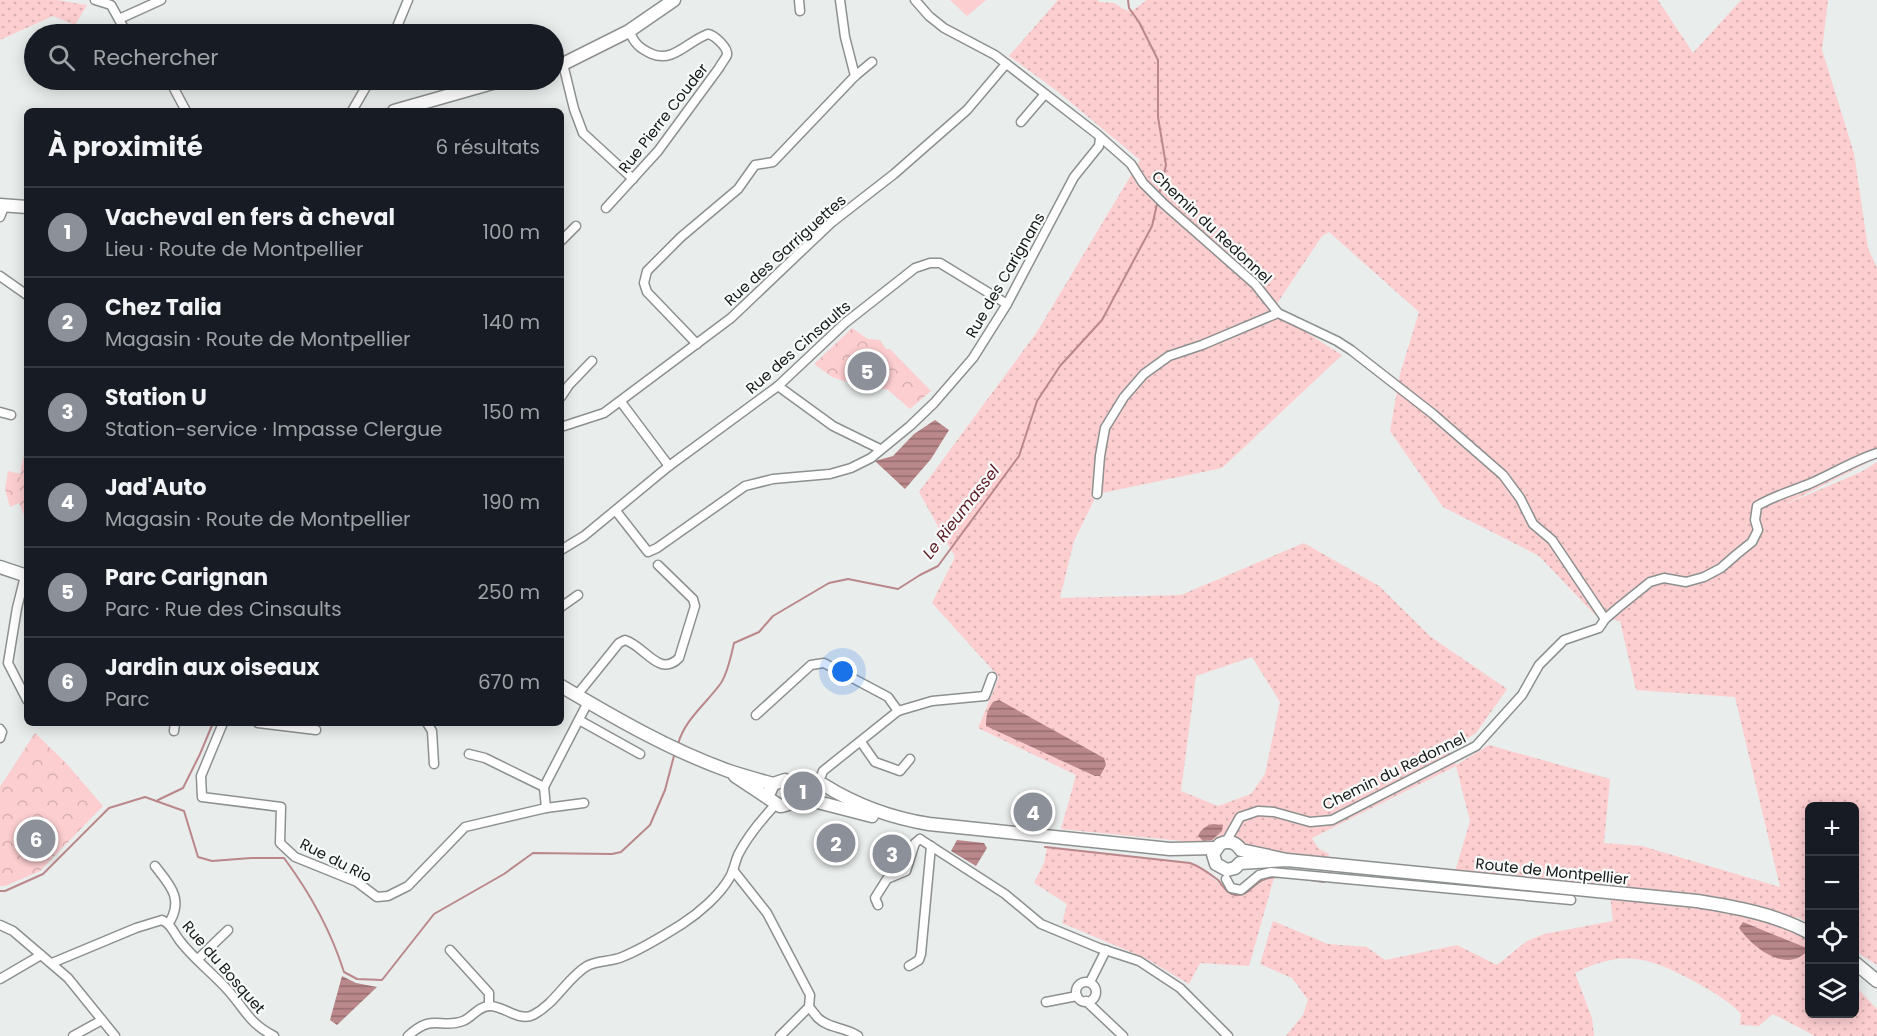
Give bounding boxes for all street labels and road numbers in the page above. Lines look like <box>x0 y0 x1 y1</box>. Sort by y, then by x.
street label: Rue Pierre Couder <box>613 58 713 177</box>
street label: Chemin du Redonnel <box>1147 166 1277 288</box>
street label: Rue des Garriguettes <box>720 190 851 310</box>
street label: Rue des Carignans <box>961 208 1050 342</box>
street label: Rue des Cinsaults <box>741 295 855 398</box>
street label: Chemin du Redonnel <box>1319 727 1469 815</box>
street label: Rue du Rio <box>296 833 376 887</box>
street label: Route de Montpellier <box>1475 853 1630 890</box>
street label: Rue du Bosquet <box>178 916 270 1018</box>

